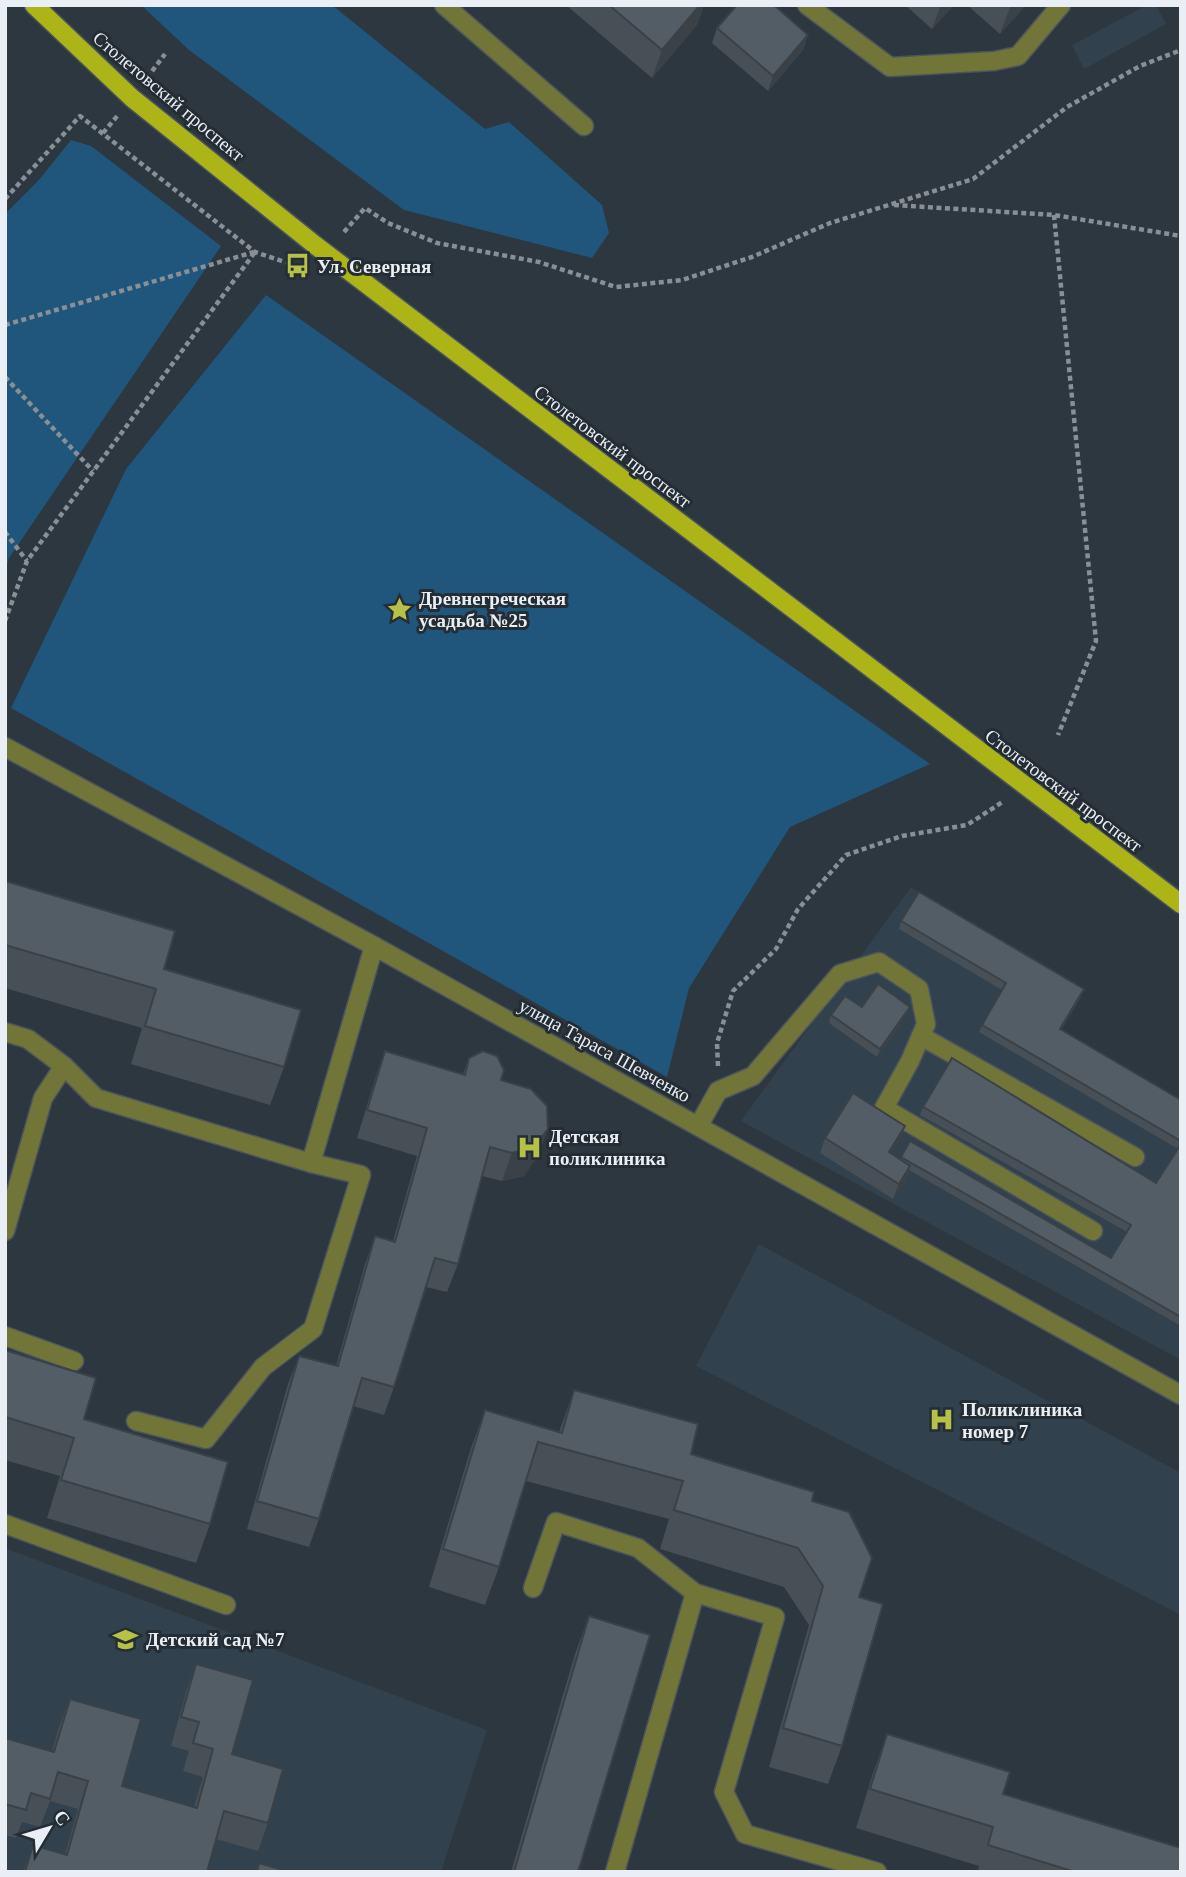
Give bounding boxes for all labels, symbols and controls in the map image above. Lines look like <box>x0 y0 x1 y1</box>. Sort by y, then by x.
street label: Столетовский проспект <box>89 27 249 166</box>
bus stop icon: Ул. Северная <box>283 252 311 280</box>
place label: Ул. Северная <box>317 256 431 277</box>
street label: Столетовский проспект <box>530 381 696 513</box>
place label: Древнегреческая усадьба №25 <box>419 588 566 631</box>
place icon: Древнегреческая усадьба №25 <box>385 595 413 623</box>
street label: Столетовский проспект <box>981 725 1147 857</box>
street label: улица Тараса Шевченко <box>515 995 694 1106</box>
place label: Детская поликлиника <box>549 1126 666 1169</box>
hospital icon: Детская поликлиника <box>515 1133 543 1161</box>
place label: Поликлиника номер 7 <box>962 1399 1083 1442</box>
hospital icon: Поликлиника номер 7 <box>928 1406 956 1434</box>
school or university icon: Детский сад №7 <box>112 1625 140 1653</box>
place label: Детский сад №7 <box>146 1629 285 1650</box>
north arrow <box>14 1793 84 1863</box>
text: С <box>50 1806 75 1830</box>

